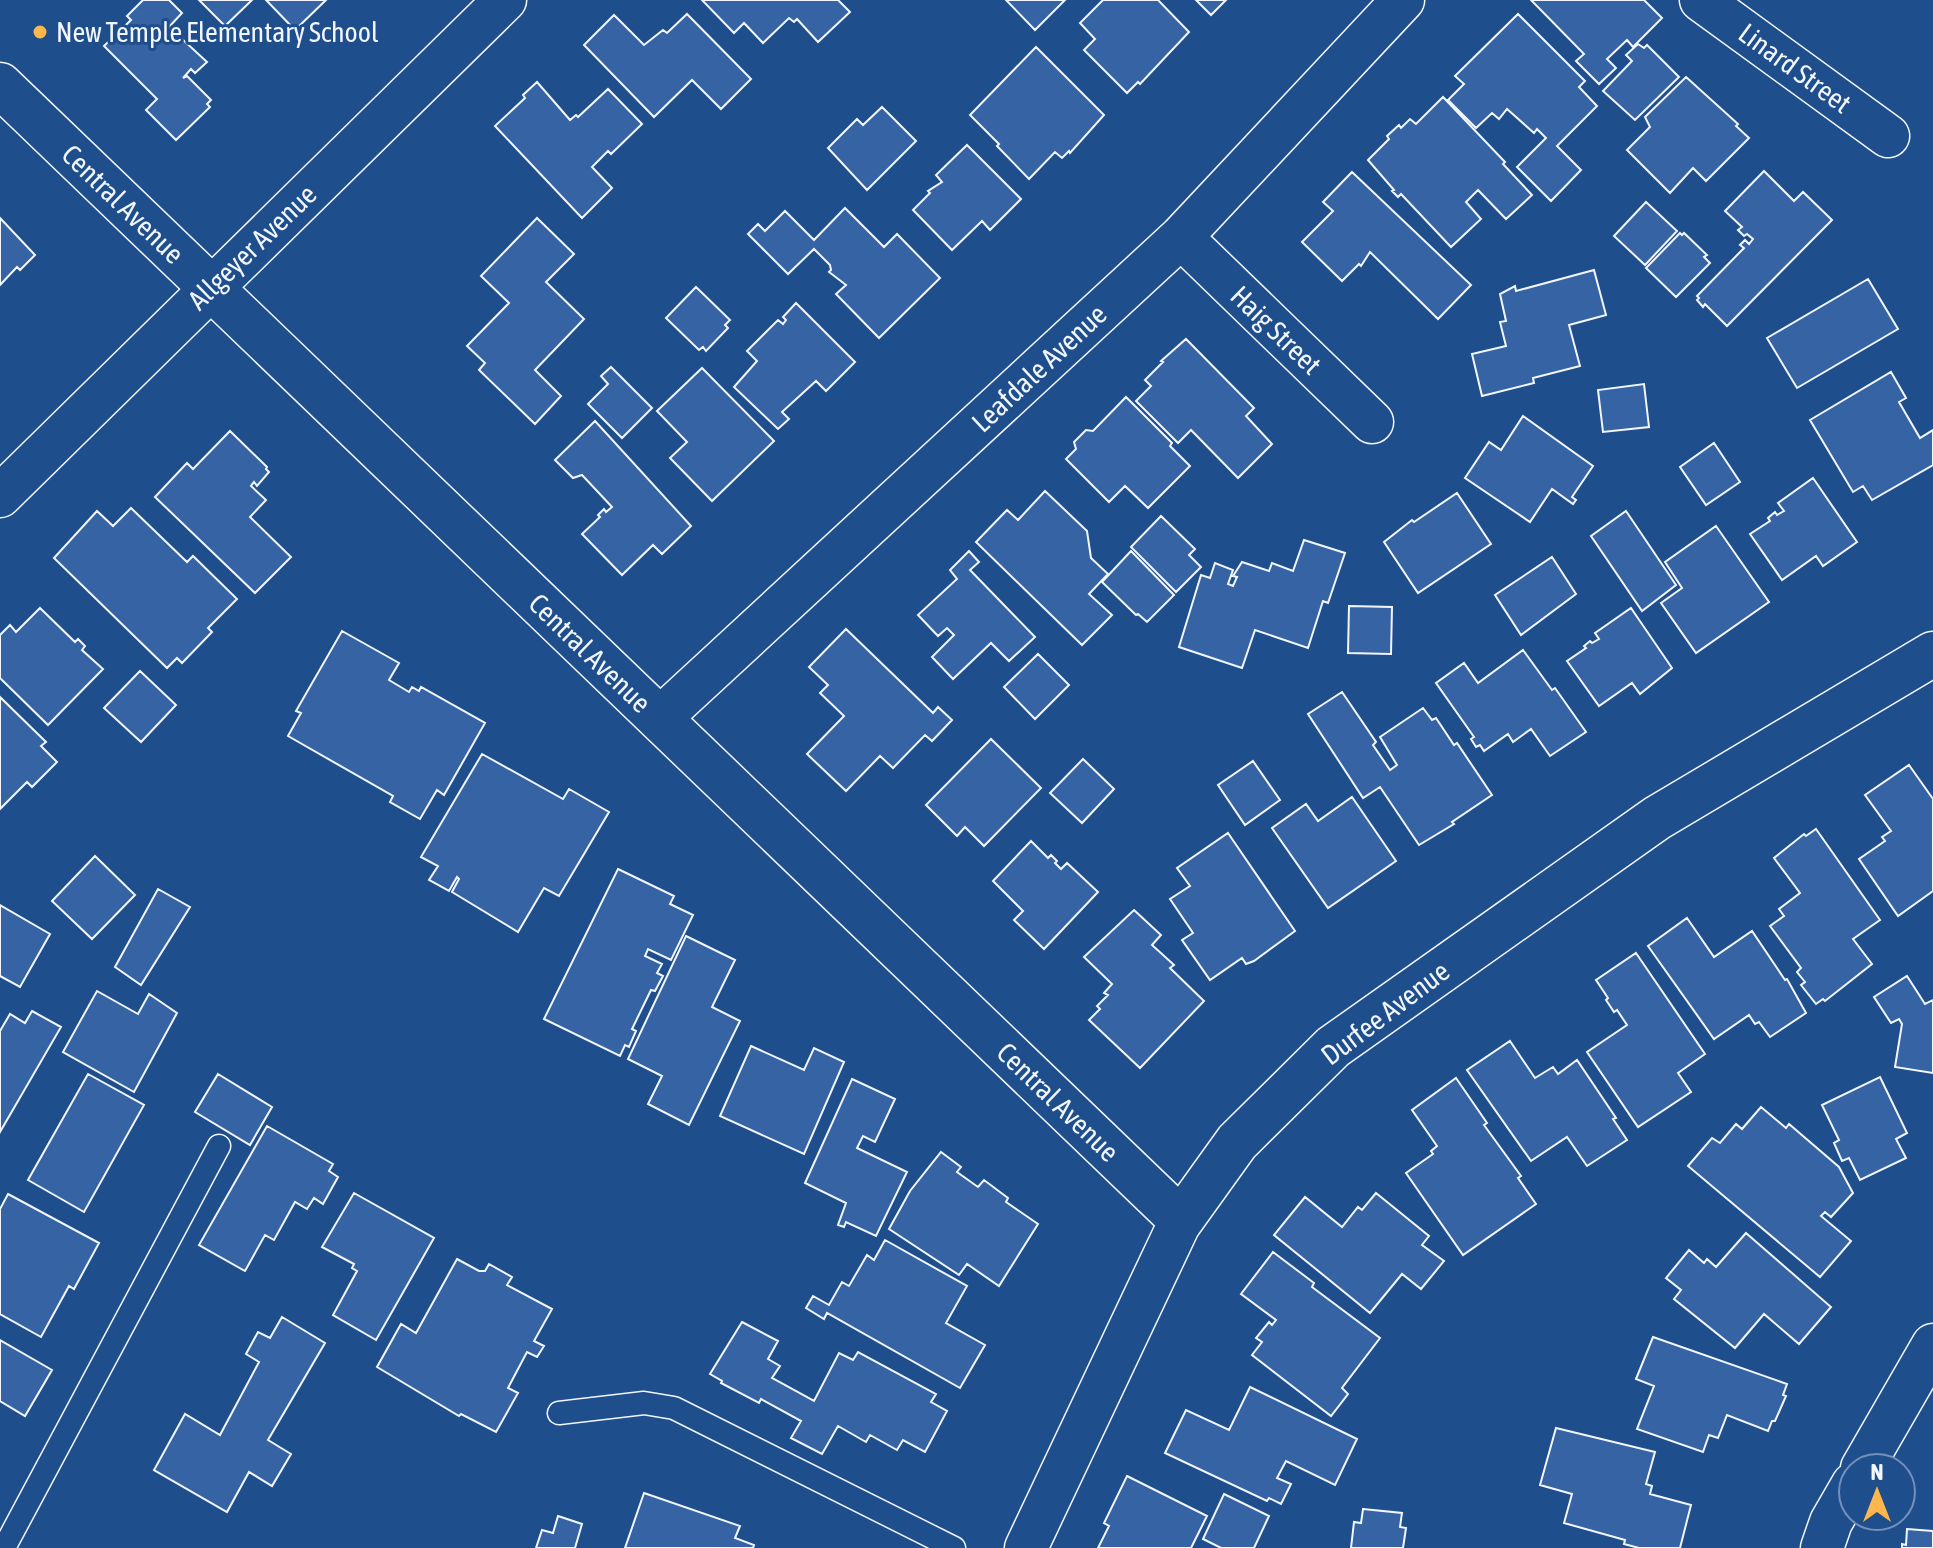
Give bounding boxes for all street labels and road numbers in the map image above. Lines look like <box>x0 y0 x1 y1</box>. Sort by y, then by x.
street label: Linard Street <box>1733 17 1857 119</box>
street label: Central Avenue <box>56 138 190 270</box>
street label: Allgeyer Avenue <box>181 178 323 316</box>
street label: Haig Street <box>1224 279 1328 381</box>
street label: Leafdale Avenue <box>965 298 1113 438</box>
street label: Central Avenue <box>523 587 657 719</box>
street label: Durfee Avenue <box>1315 955 1455 1071</box>
street label: Central Avenue <box>991 1036 1125 1168</box>

